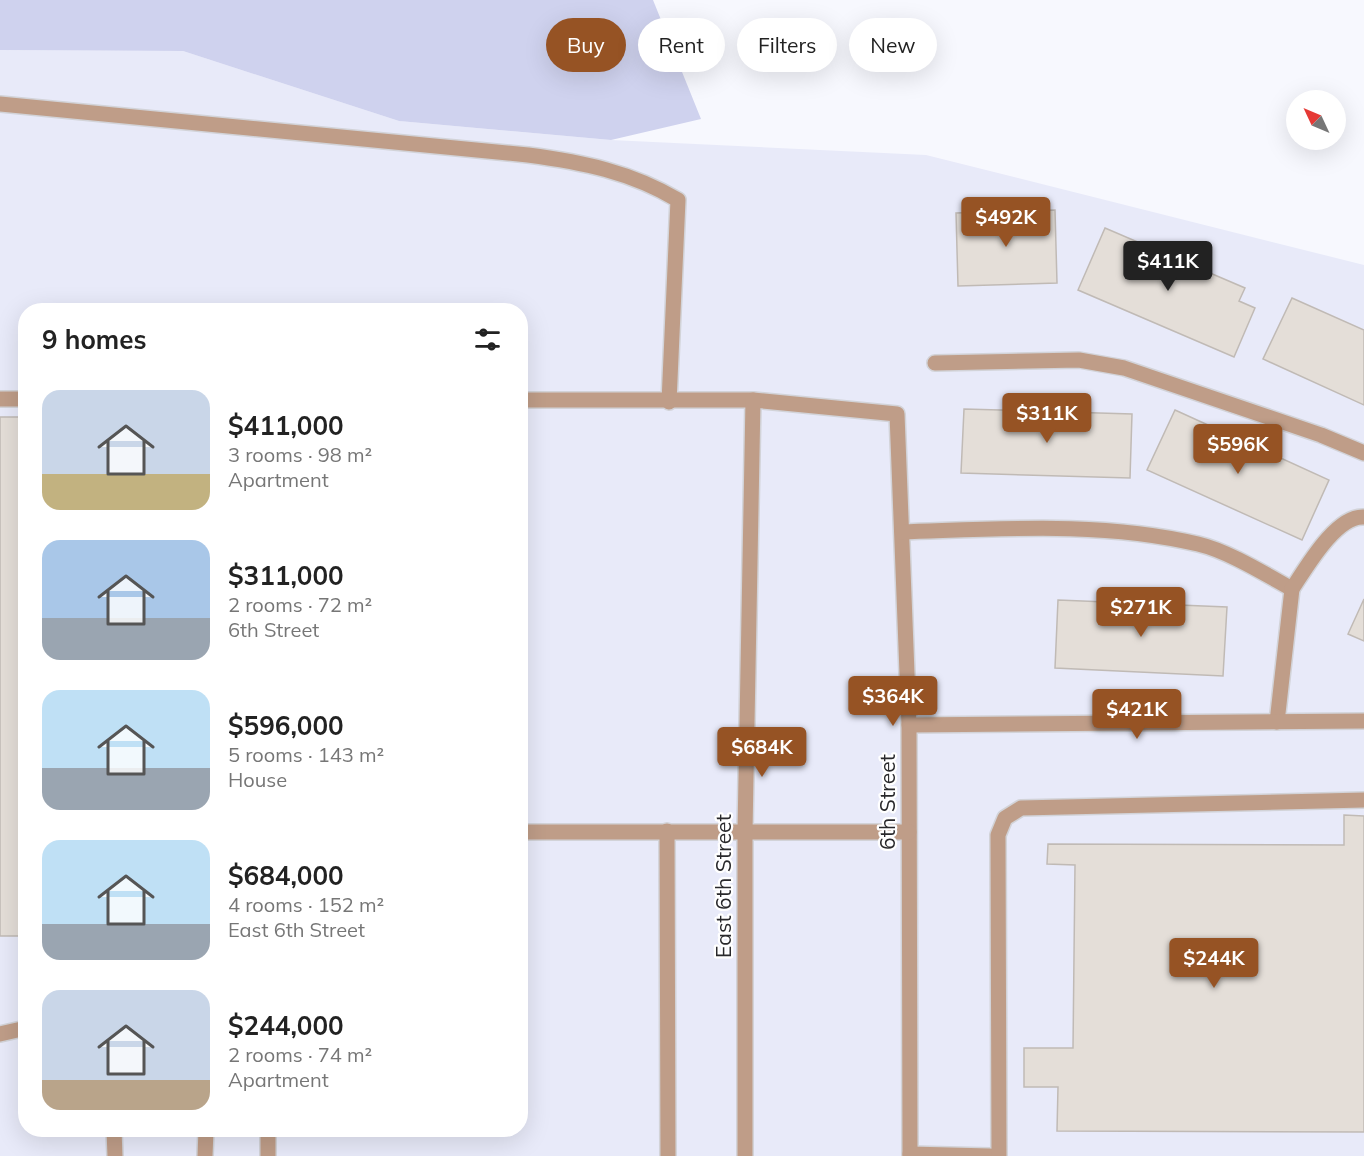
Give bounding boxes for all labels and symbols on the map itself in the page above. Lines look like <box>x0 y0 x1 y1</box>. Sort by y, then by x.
north arrow <box>1286 90 1346 150</box>
pin: $492K <box>964 197 1048 248</box>
pin: $411K <box>1126 241 1210 292</box>
pin: $311K <box>1005 393 1089 444</box>
pin: $596K <box>1196 424 1280 475</box>
pin: $271K <box>1099 587 1183 638</box>
pin: $364K <box>851 676 935 727</box>
pin: $421K <box>1095 689 1179 740</box>
pin: $684K <box>720 727 804 778</box>
street label: 6th Street <box>874 754 900 850</box>
street label: East 6th Street <box>710 814 736 958</box>
pin: $244K <box>1172 938 1256 989</box>

